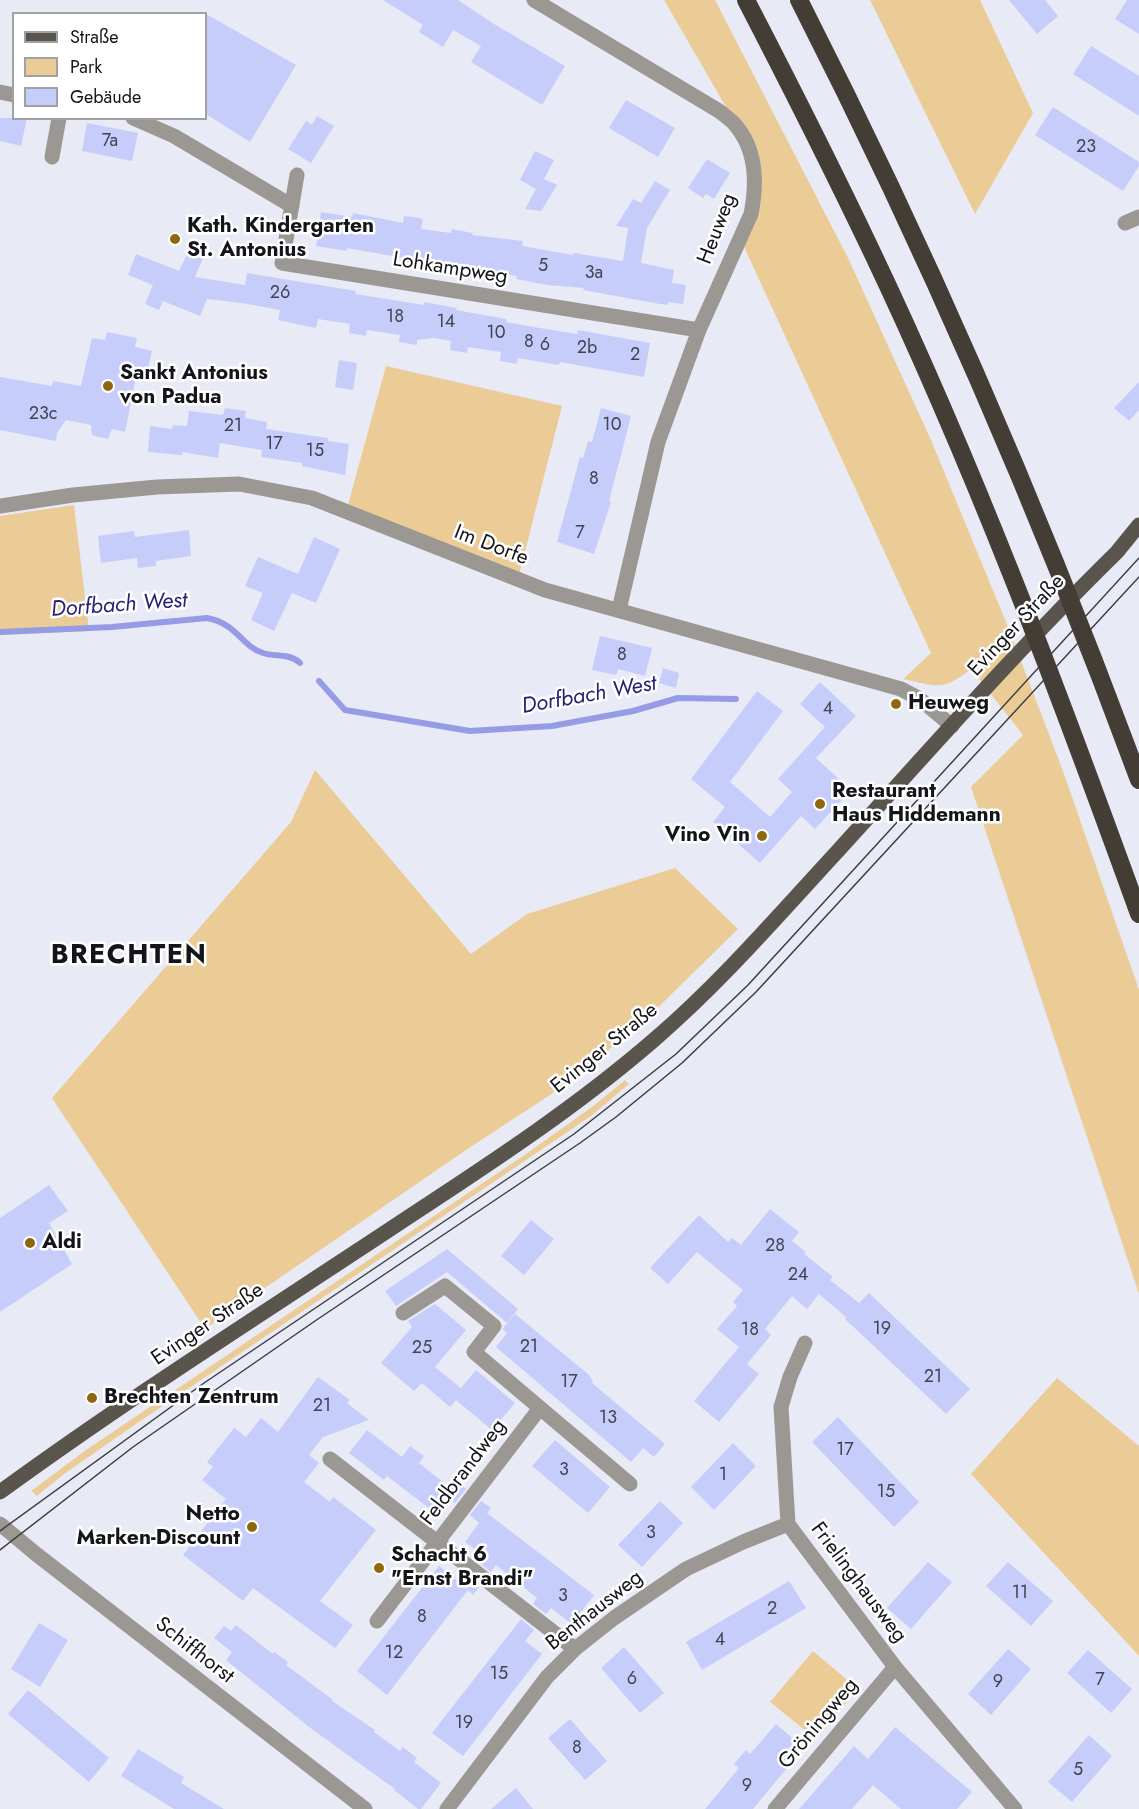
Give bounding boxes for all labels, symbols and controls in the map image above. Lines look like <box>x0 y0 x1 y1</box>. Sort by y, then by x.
legend <box>12 12 207 120</box>
text: Straße <box>70 24 118 50</box>
text: Park <box>70 54 102 80</box>
text: Gebäude <box>70 84 141 110</box>
house number: 7a <box>102 131 118 153</box>
house number: 23 <box>1076 137 1096 159</box>
street label: Heuweg <box>693 190 743 268</box>
place label: Kath. Kindergarten St. Antonius <box>187 214 374 264</box>
marker: Kath. Kindergarten St. Antonius <box>168 232 182 246</box>
street label: Lohkampweg <box>391 247 509 291</box>
house number: 5 <box>538 256 548 278</box>
house number: 3a <box>585 263 603 285</box>
house number: 26 <box>270 283 290 305</box>
house number: 18 <box>386 307 404 329</box>
house number: 14 <box>437 312 455 334</box>
house number: 10 <box>487 323 505 345</box>
house number: 8 <box>524 332 534 354</box>
house number: 6 <box>540 335 550 357</box>
house number: 2b <box>577 338 597 360</box>
house number: 2 <box>630 345 640 367</box>
place label: Sankt Antonius von Padua <box>120 361 268 411</box>
marker: Sankt Antonius von Padua <box>101 379 115 393</box>
house number: 23c <box>29 404 57 426</box>
house number: 10 <box>603 415 621 437</box>
house number: 21 <box>224 416 242 438</box>
house number: 17 <box>265 434 283 456</box>
house number: 15 <box>306 441 324 463</box>
house number: 8 <box>589 469 599 491</box>
street label: Im Dorfe <box>450 520 532 572</box>
house number: 7 <box>575 523 585 545</box>
street label: Evinger Straße <box>963 570 1071 682</box>
water label: Dorfbach West <box>50 588 188 624</box>
house number: 8 <box>617 645 627 667</box>
water label: Dorfbach West <box>520 671 658 721</box>
place label: Heuweg <box>908 691 989 717</box>
marker: Heuweg <box>889 697 903 711</box>
house number: 4 <box>823 699 833 721</box>
place label: Restaurant Haus Hiddemann <box>832 779 1001 829</box>
marker: Restaurant Haus Hiddemann <box>813 797 827 811</box>
place label: Vino Vin <box>665 823 750 849</box>
marker: Vino Vin <box>755 829 769 843</box>
district label: BRECHTEN <box>51 940 207 972</box>
street label: Evinger Straße <box>547 998 663 1100</box>
place label: Aldi <box>42 1230 82 1256</box>
marker: Aldi <box>23 1236 37 1250</box>
house number: 28 <box>765 1236 785 1258</box>
house number: 24 <box>788 1265 808 1287</box>
street label: Evinger Straße <box>147 1278 269 1372</box>
house number: 19 <box>873 1319 891 1341</box>
house number: 18 <box>741 1320 759 1342</box>
house number: 21 <box>520 1337 538 1359</box>
house number: 25 <box>412 1338 432 1360</box>
house number: 21 <box>924 1367 942 1389</box>
house number: 17 <box>560 1372 578 1394</box>
place label: Brechten Zentrum <box>104 1385 279 1411</box>
marker: Brechten Zentrum <box>85 1391 99 1405</box>
house number: 21 <box>313 1396 331 1418</box>
house number: 13 <box>599 1408 617 1430</box>
street label: Feldbrandweg <box>416 1415 512 1531</box>
house number: 17 <box>836 1440 854 1462</box>
house number: 3 <box>559 1460 569 1482</box>
house number: 1 <box>719 1465 727 1487</box>
house number: 15 <box>877 1482 895 1504</box>
place label: Netto Marken-Discount <box>76 1502 240 1552</box>
street label: Frielinghausweg <box>805 1518 911 1648</box>
marker: Netto Marken-Discount <box>245 1520 259 1534</box>
house number: 3 <box>646 1523 656 1545</box>
place label: Schacht 6 "Ernst Brandi" <box>391 1543 533 1593</box>
marker: Schacht 6 "Ernst Brandi" <box>372 1561 386 1575</box>
street label: Benthausweg <box>542 1565 648 1657</box>
house number: 11 <box>1012 1583 1028 1605</box>
house number: 3 <box>558 1586 568 1608</box>
house number: 2 <box>767 1599 777 1621</box>
house number: 8 <box>417 1607 427 1629</box>
street label: Schiffhorst <box>150 1612 238 1690</box>
house number: 4 <box>715 1630 725 1652</box>
house number: 12 <box>385 1643 403 1665</box>
house number: 15 <box>490 1664 508 1686</box>
house number: 6 <box>627 1669 637 1691</box>
house number: 7 <box>1095 1670 1105 1692</box>
house number: 9 <box>993 1672 1003 1694</box>
street label: Gröningweg <box>774 1673 864 1775</box>
house number: 19 <box>455 1713 473 1735</box>
house number: 8 <box>572 1738 582 1760</box>
house number: 5 <box>1073 1760 1083 1782</box>
house number: 9 <box>742 1776 752 1798</box>

